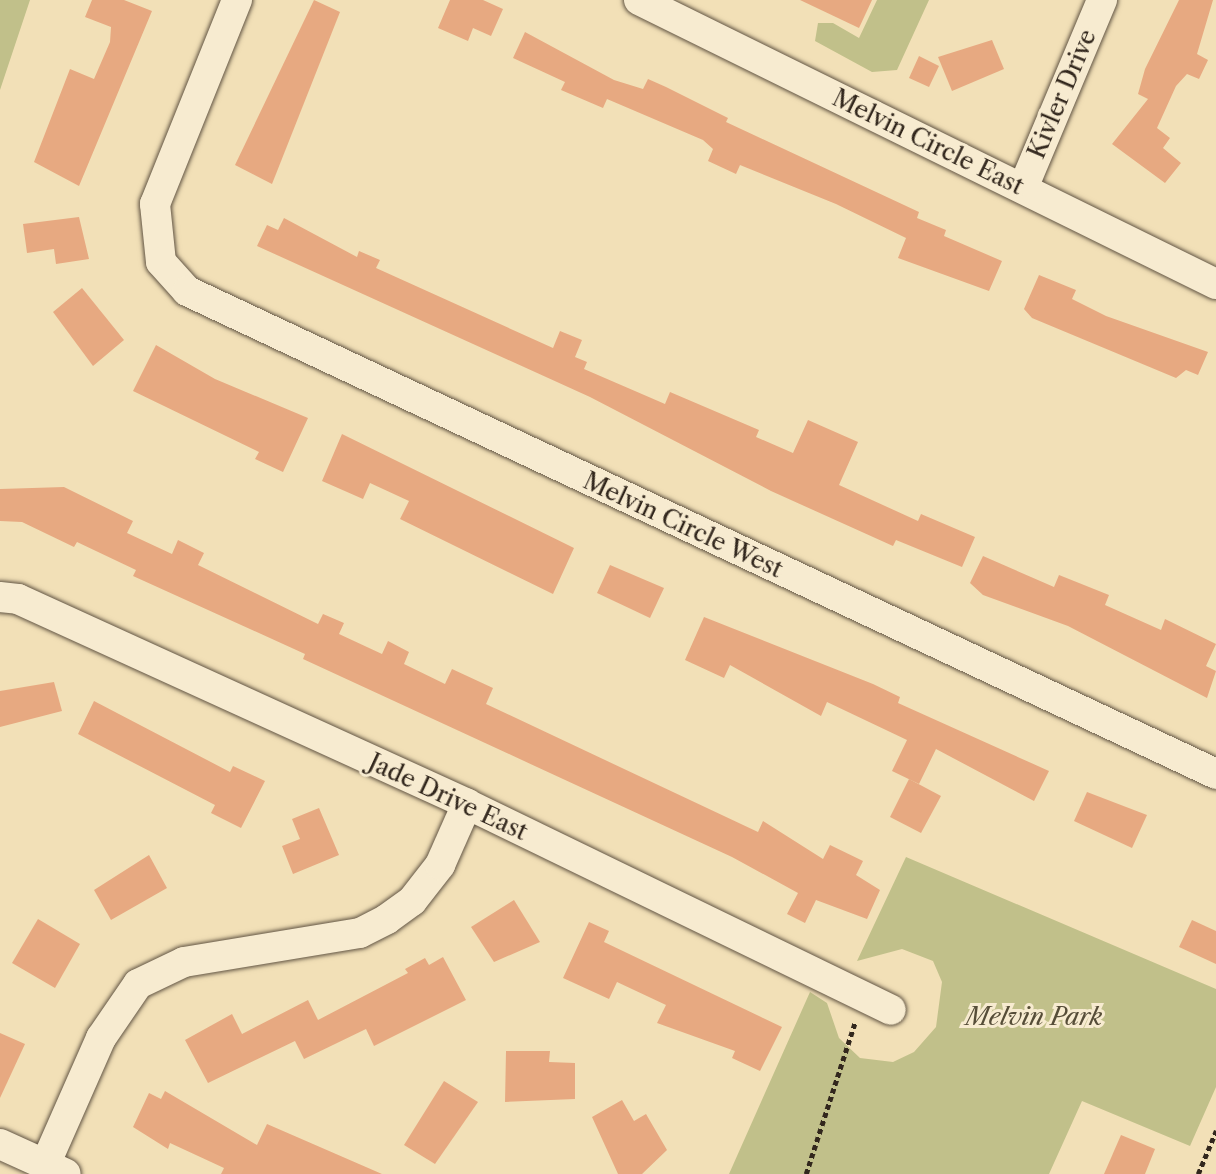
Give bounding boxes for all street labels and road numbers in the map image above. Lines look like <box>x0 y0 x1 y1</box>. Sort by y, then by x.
street label: Kivler Drive <box>1022 25 1102 163</box>
street label: Melvin Circle East <box>828 83 1028 201</box>
street label: Melvin Circle West <box>578 466 788 584</box>
street label: Jade Drive East <box>364 748 532 846</box>

